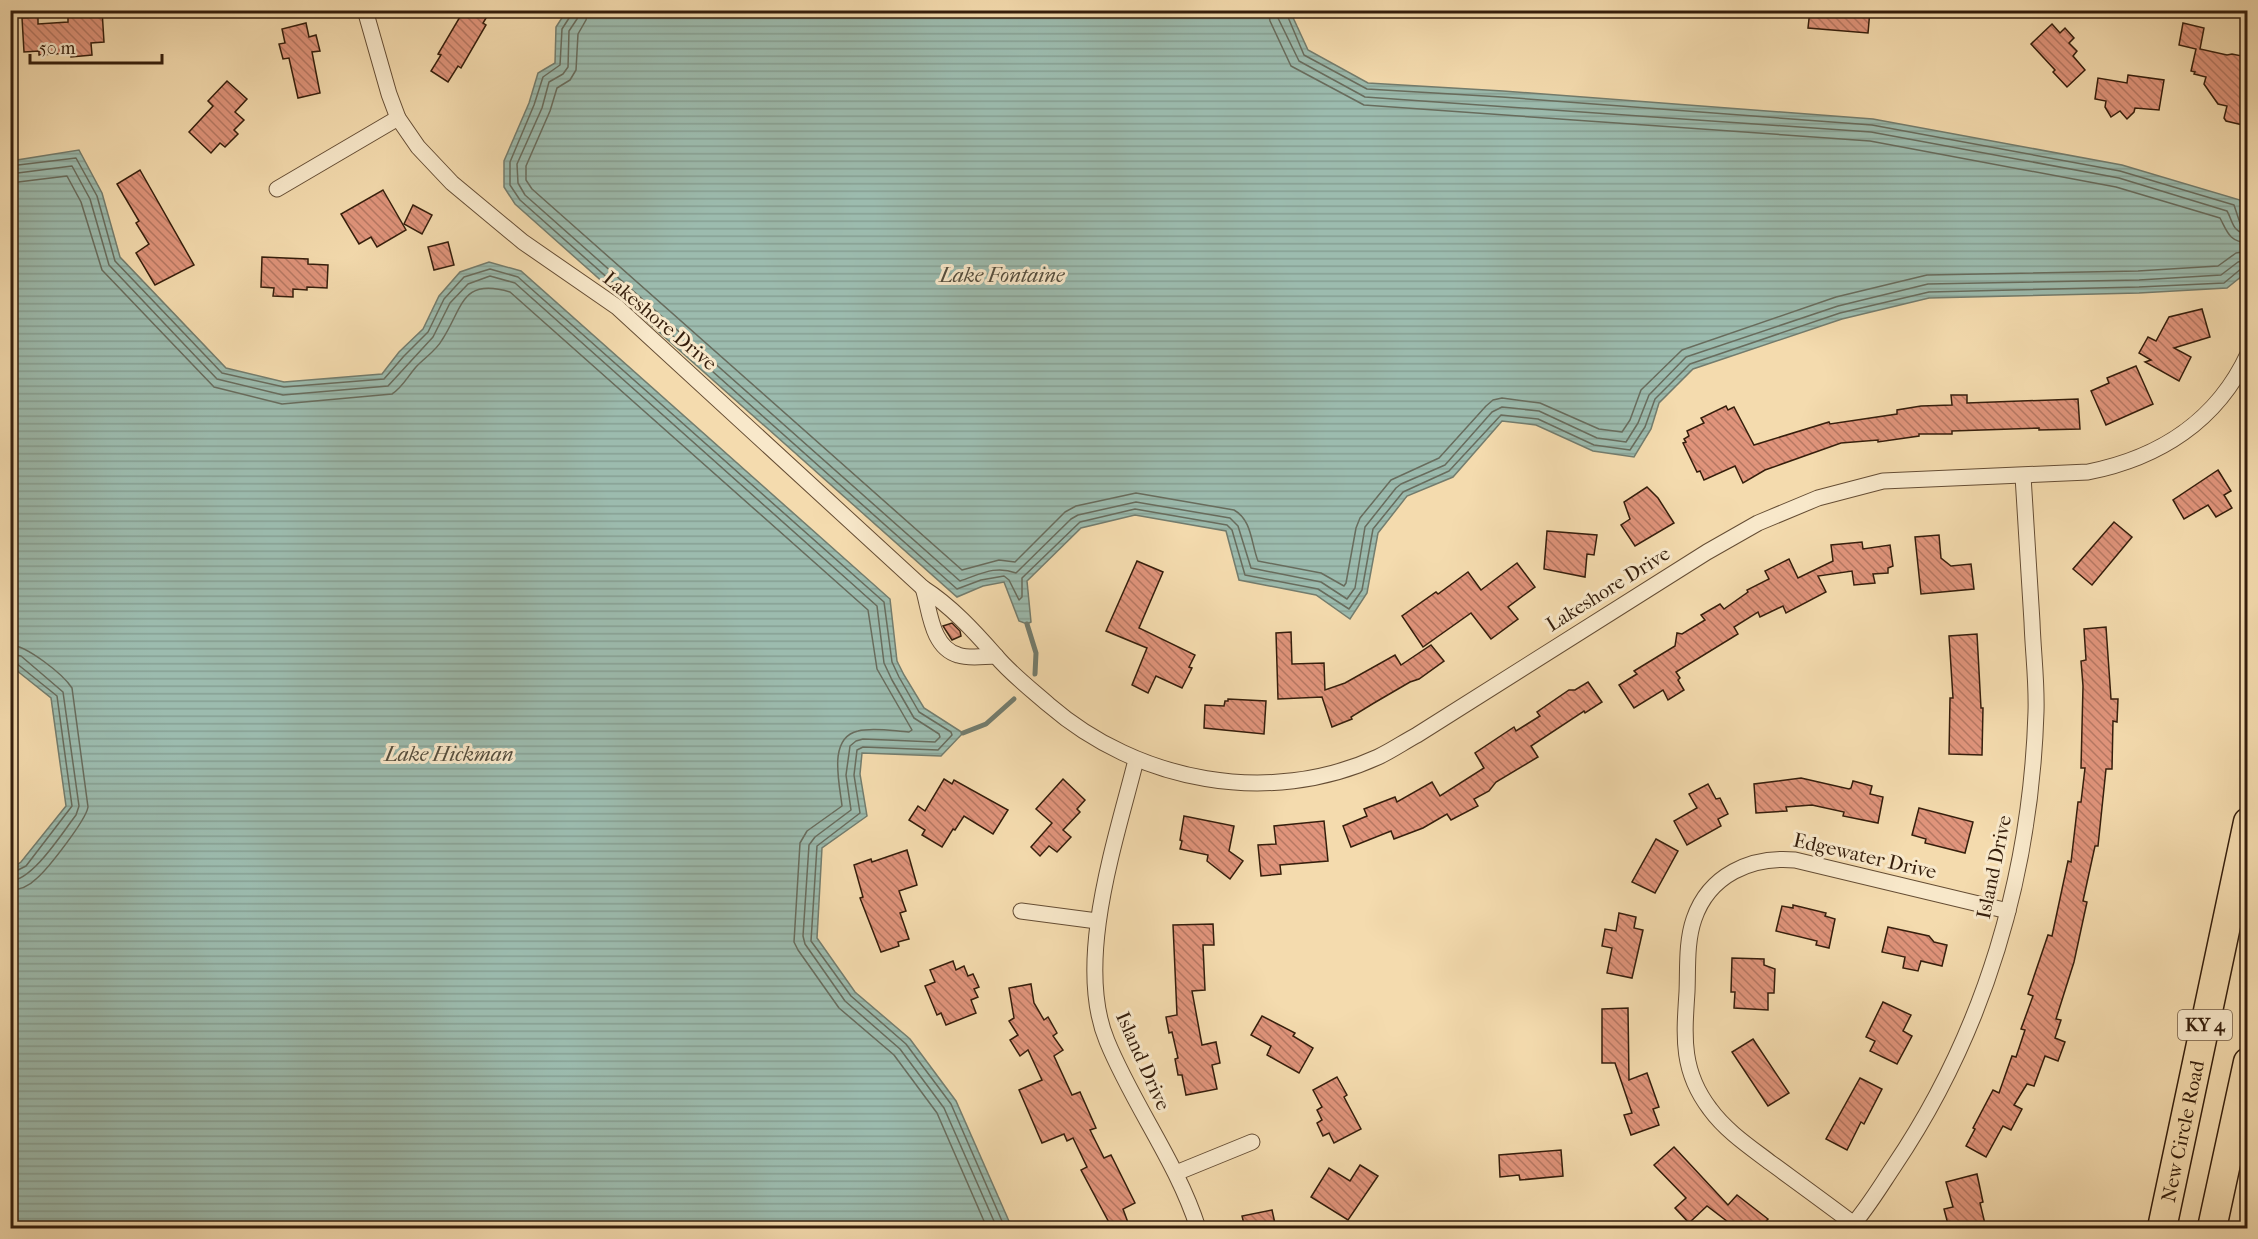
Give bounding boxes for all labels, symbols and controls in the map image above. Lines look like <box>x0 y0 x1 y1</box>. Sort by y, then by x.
scale bar <box>30 27 162 65</box>
text: 50 m <box>39 38 76 59</box>
water label: Lake Fontaine <box>937 263 1065 287</box>
street label: Lakeshore Drive <box>599 267 722 375</box>
street label: Lakeshore Drive <box>1542 542 1674 636</box>
water label: Lake Hickman <box>382 742 514 766</box>
street label: Island Drive <box>1972 813 2016 921</box>
street label: Edgewater Drive <box>1791 828 1939 884</box>
street label: Island Drive <box>1111 1008 1175 1114</box>
road number: KY 4 <box>2178 1010 2232 1040</box>
street label: New Circle Road <box>2156 1057 2209 1204</box>

